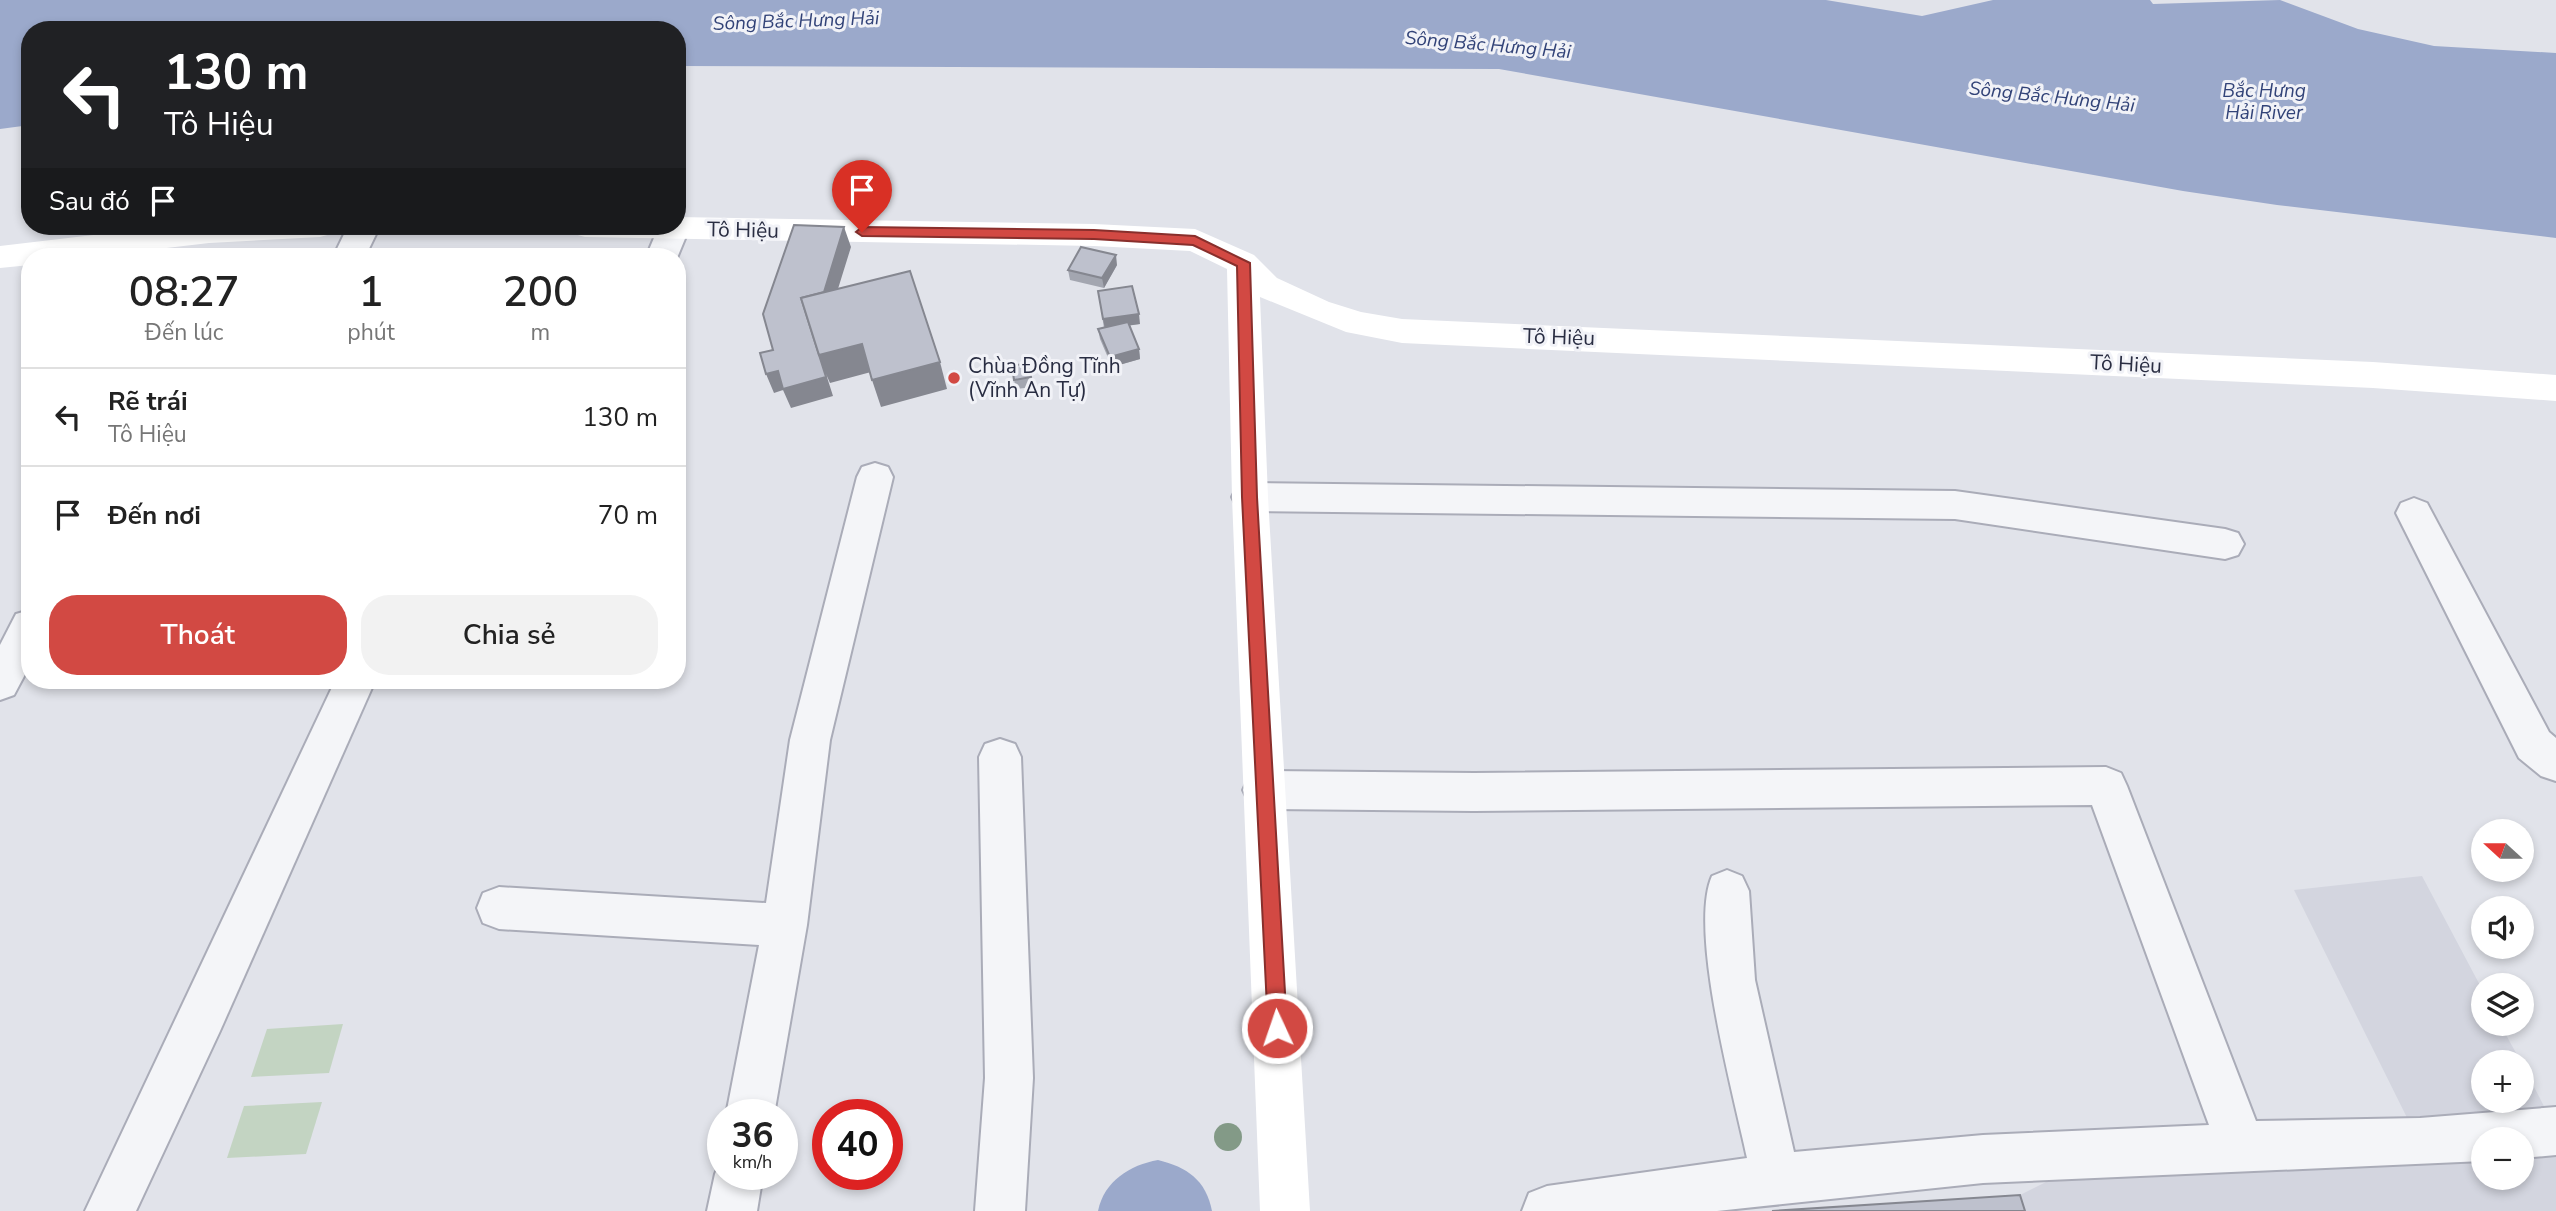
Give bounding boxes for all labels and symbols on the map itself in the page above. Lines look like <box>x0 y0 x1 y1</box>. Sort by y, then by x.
water label: Sông Bắc Hưng Hải <box>712 5 880 37</box>
water label: Sông Bắc Hưng Hải <box>1404 25 1573 65</box>
water label: Sông Bắc Hưng Hải <box>1968 75 2137 119</box>
water label: Bắc Hưng Hải River <box>2222 78 2306 126</box>
pin <box>832 160 892 232</box>
street label: Tô Hiệu <box>707 215 779 245</box>
street label: Tô Hiệu <box>1523 322 1595 352</box>
street label: Tô Hiệu <box>2089 348 2163 380</box>
place label: Chùa Đồng Tĩnh (Vĩnh An Tự) <box>968 352 1121 404</box>
marker: Chùa Đồng Tĩnh (Vĩnh An Tự) <box>946 370 962 386</box>
north arrow <box>2471 819 2534 882</box>
position arrow <box>1240 991 1314 1065</box>
speed limit sign: 40 <box>812 1099 903 1190</box>

